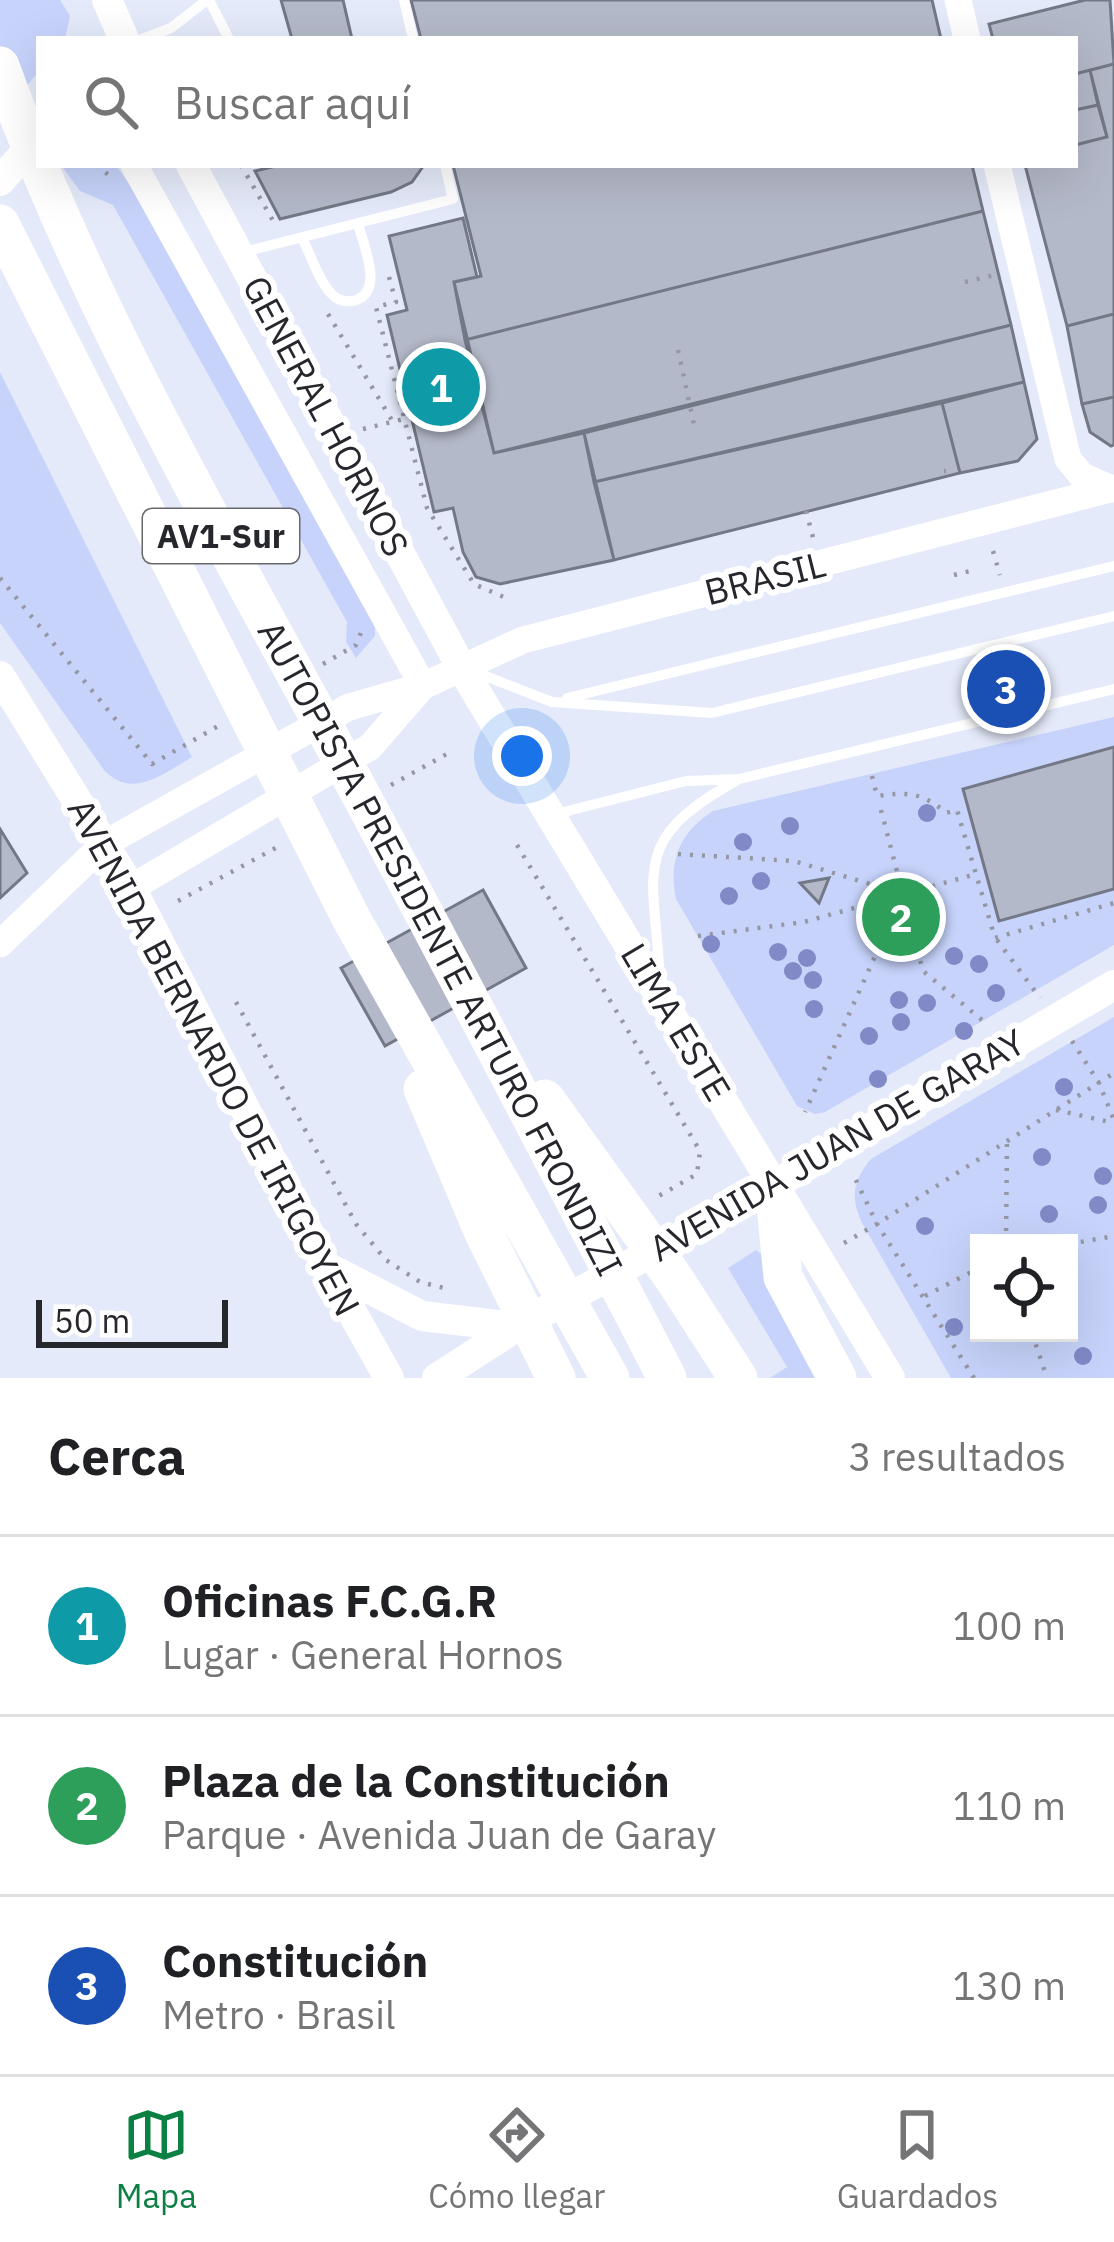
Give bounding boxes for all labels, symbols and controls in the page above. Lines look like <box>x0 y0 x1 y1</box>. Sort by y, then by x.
search box <box>36 36 1078 168</box>
icon: search <box>78 69 144 135</box>
text: Buscar aquí <box>174 73 412 131</box>
street label: GENERAL HORNOS <box>233 267 420 564</box>
pin: 1 <box>402 342 480 432</box>
road number: AV1-Sur <box>143 509 299 563</box>
street label: BRASIL <box>700 540 830 615</box>
street label: AUTOPISTA PRESIDENTE ARTURO FRONDIZI <box>248 612 634 1284</box>
pin: 3 <box>967 644 1045 734</box>
your location <box>492 726 552 786</box>
street label: AVENIDA BERNARDO DE IRIGOYEN <box>58 790 371 1324</box>
pin: 2 <box>862 872 940 962</box>
street label: LIMA ESTE <box>611 934 742 1109</box>
street label: AVENIDA JUAN DE GARAY <box>640 1018 1033 1271</box>
map controls <box>970 1234 1078 1342</box>
button: locate <box>970 1234 1078 1342</box>
scale bar <box>36 1294 228 1347</box>
text: 50 m <box>54 1299 130 1342</box>
text: Cerca <box>48 1423 186 1489</box>
text: 3 resultados <box>848 1431 1066 1482</box>
text: Oficinas F.C.G.R <box>162 1571 497 1629</box>
text: 1 <box>75 1600 99 1651</box>
text: 100 m <box>953 1600 1066 1651</box>
text: Lugar · General Hornos <box>162 1629 564 1680</box>
text: Plaza de la Constitución <box>162 1751 670 1809</box>
text: 2 <box>75 1780 99 1831</box>
text: 110 m <box>953 1780 1066 1831</box>
text: Parque · Avenida Juan de Garay <box>162 1809 716 1860</box>
text: Constitución <box>162 1931 428 1989</box>
text: 3 <box>75 1960 99 2011</box>
text: 130 m <box>953 1960 1066 2011</box>
text: Metro · Brasil <box>162 1989 396 2040</box>
tab: Mapa <box>116 2102 197 2217</box>
tab: Cómo llegar <box>428 2102 605 2217</box>
tab: Guardados <box>837 2102 998 2217</box>

